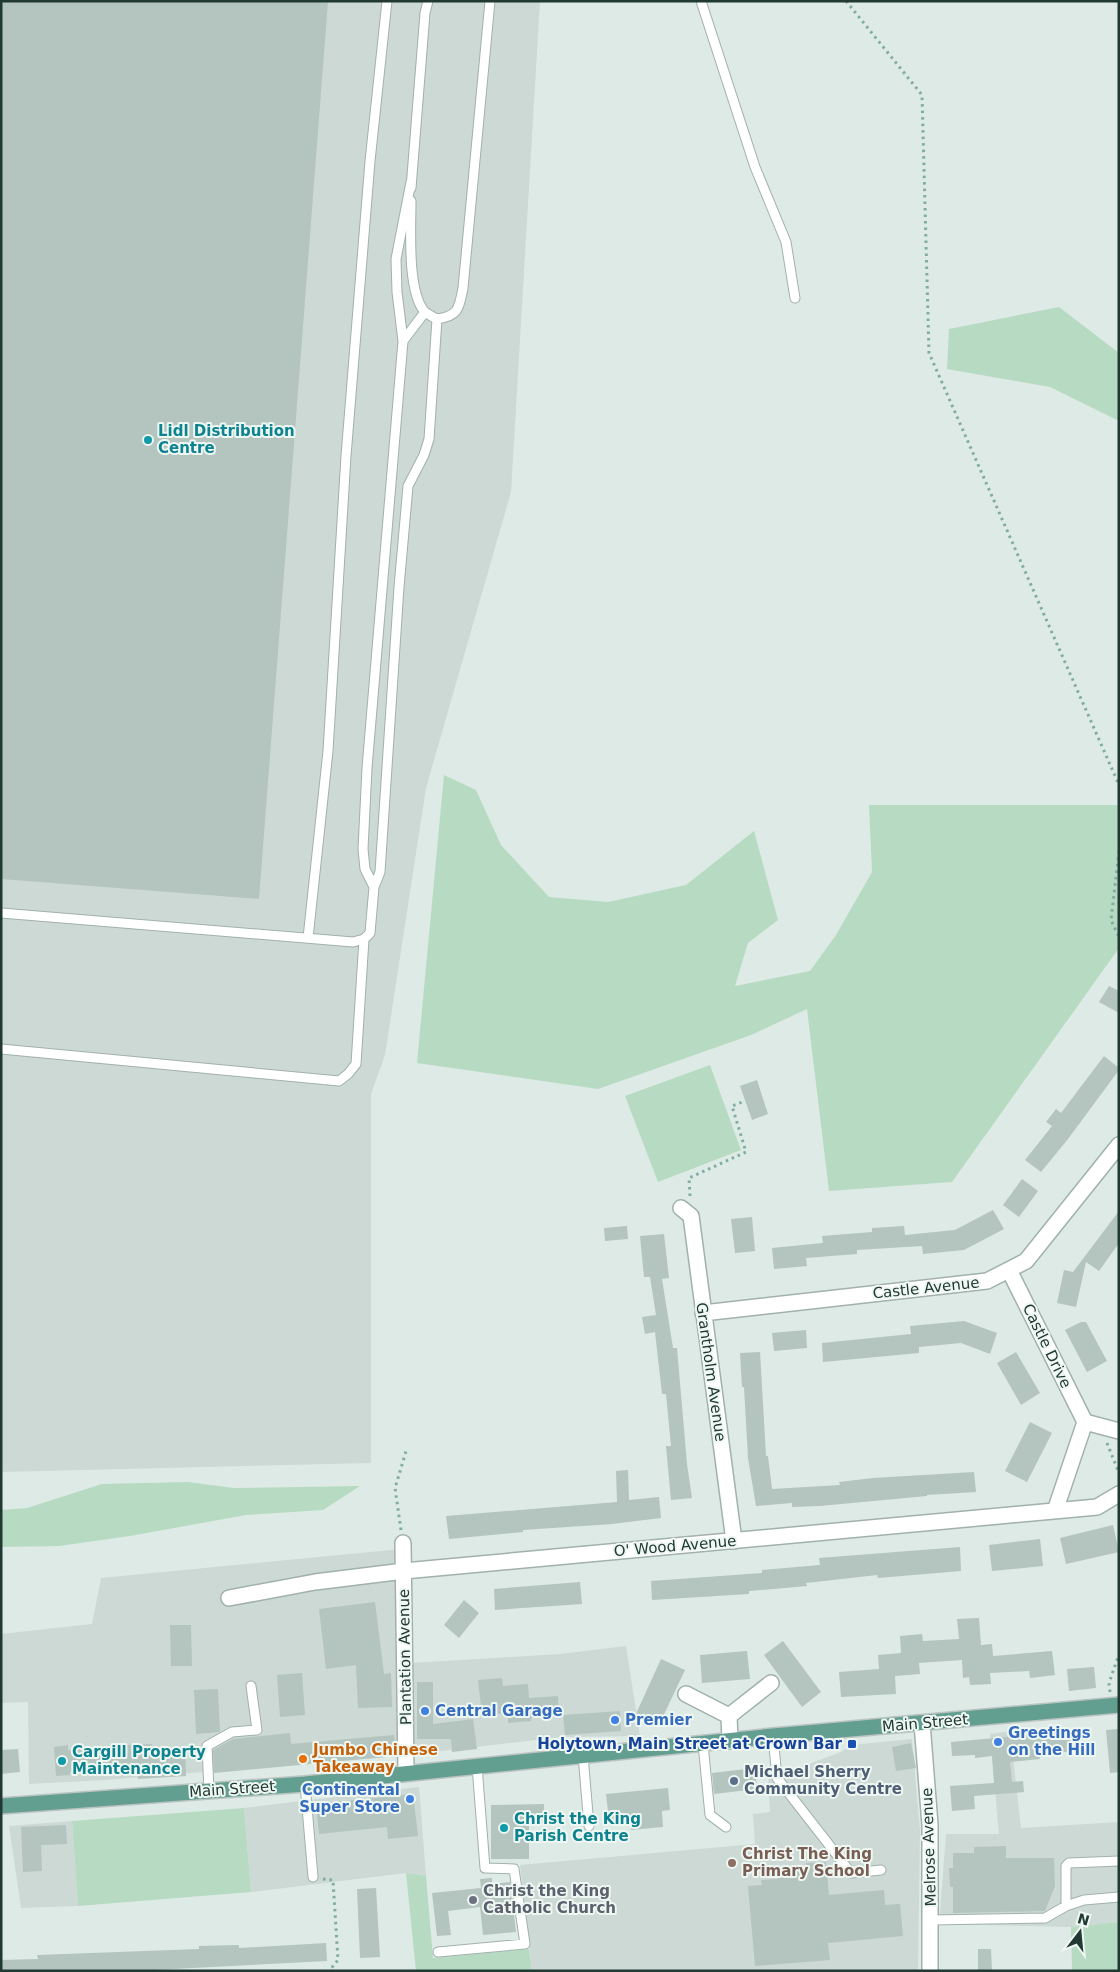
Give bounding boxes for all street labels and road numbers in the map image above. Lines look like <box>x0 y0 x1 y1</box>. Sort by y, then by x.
street label: Castle Avenue <box>872 1273 980 1303</box>
street label: Grantholm Avenue <box>692 1301 730 1443</box>
street label: Castle Drive <box>1019 1301 1075 1391</box>
street label: O' Wood Avenue <box>613 1532 737 1560</box>
street label: Plantation Avenue <box>395 1589 415 1725</box>
street label: Main Street <box>881 1710 969 1736</box>
street label: Main Street <box>188 1777 276 1801</box>
street label: Melrose Avenue <box>918 1787 940 1907</box>

